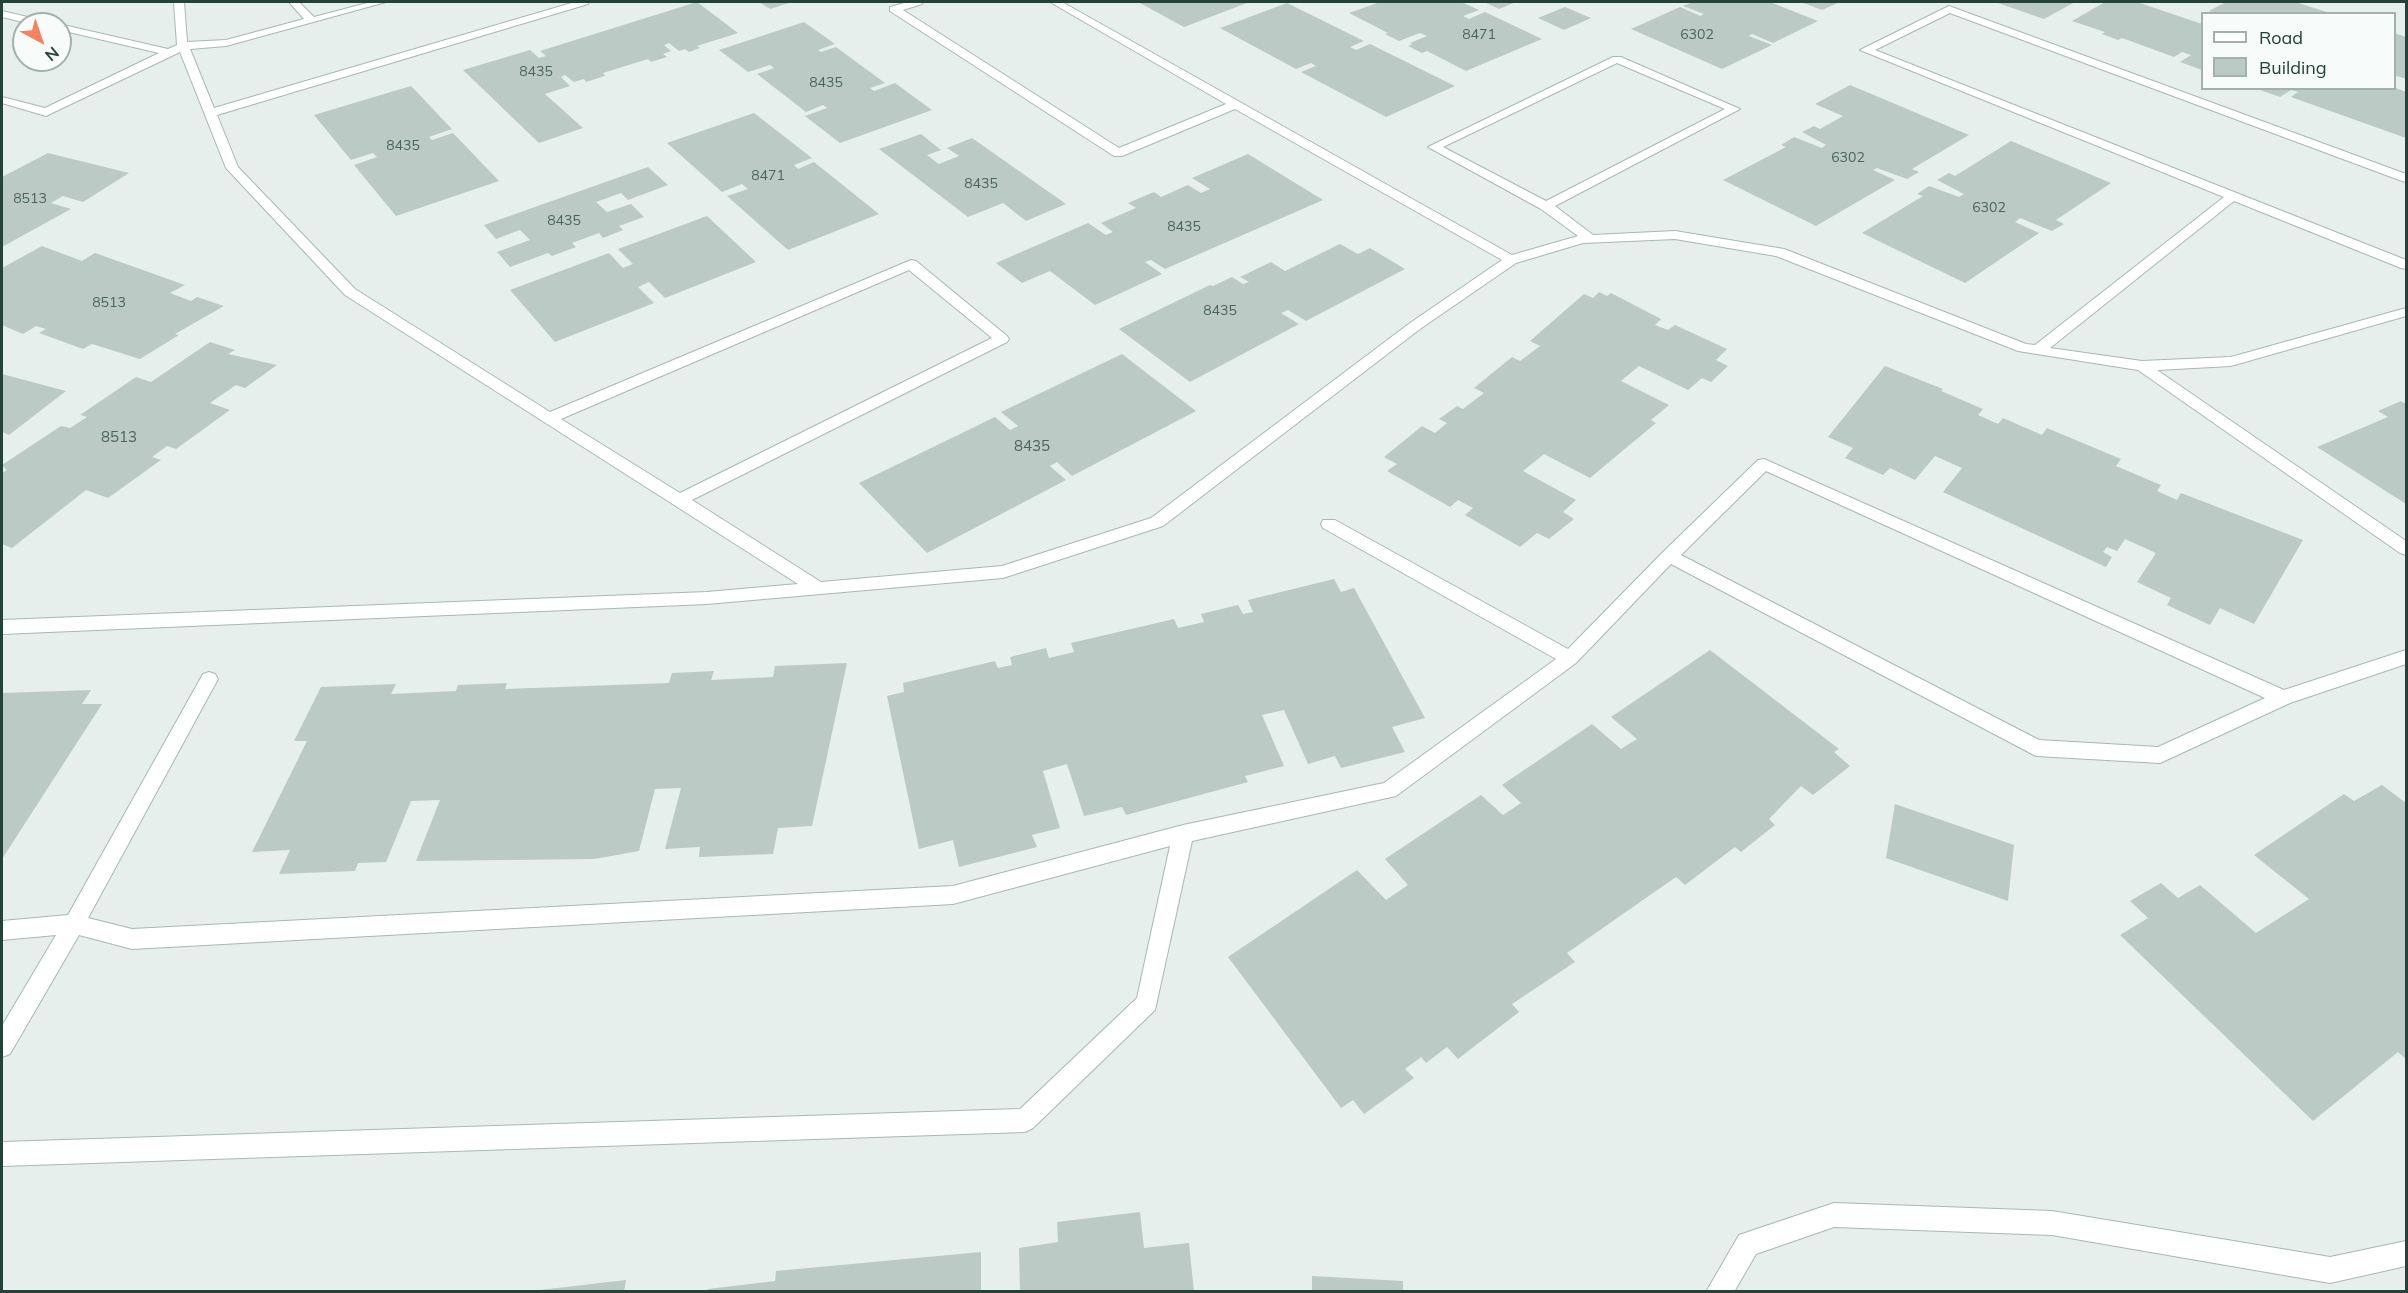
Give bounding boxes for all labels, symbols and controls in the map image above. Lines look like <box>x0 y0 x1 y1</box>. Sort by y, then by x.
north arrow <box>12 12 72 72</box>
legend <box>2201 12 2396 90</box>
text: Road <box>2259 26 2303 49</box>
house number: 8471 <box>1462 27 1496 43</box>
house number: 6302 <box>1680 27 1714 43</box>
text: N <box>41 43 63 66</box>
text: Building <box>2259 56 2327 79</box>
house number: 8435 <box>519 64 553 80</box>
house number: 8435 <box>809 75 843 91</box>
house number: 8435 <box>386 138 420 154</box>
house number: 6302 <box>1831 150 1865 166</box>
house number: 8471 <box>751 168 785 184</box>
house number: 8435 <box>964 176 998 192</box>
house number: 8513 <box>13 191 47 207</box>
house number: 6302 <box>1972 200 2006 216</box>
house number: 8435 <box>547 213 581 229</box>
house number: 8435 <box>1167 219 1201 235</box>
house number: 8513 <box>92 295 126 311</box>
house number: 8435 <box>1203 303 1237 319</box>
house number: 8513 <box>101 428 137 446</box>
house number: 8435 <box>1014 437 1050 455</box>

